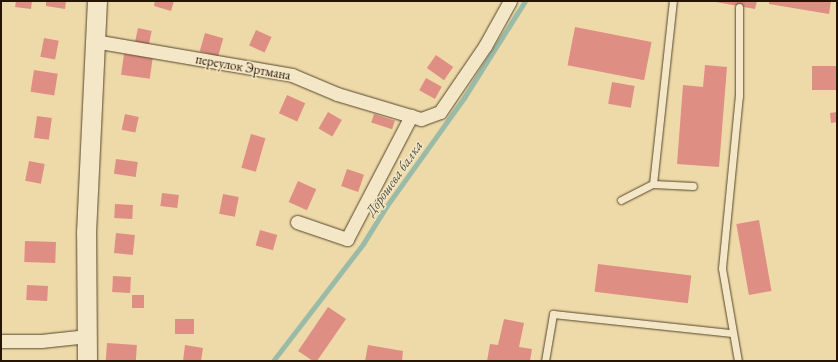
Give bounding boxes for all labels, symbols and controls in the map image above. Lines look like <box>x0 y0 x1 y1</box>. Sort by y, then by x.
street label: переулок Эртмана <box>194 52 292 84</box>
water label: Дорошева балка <box>362 137 426 219</box>

